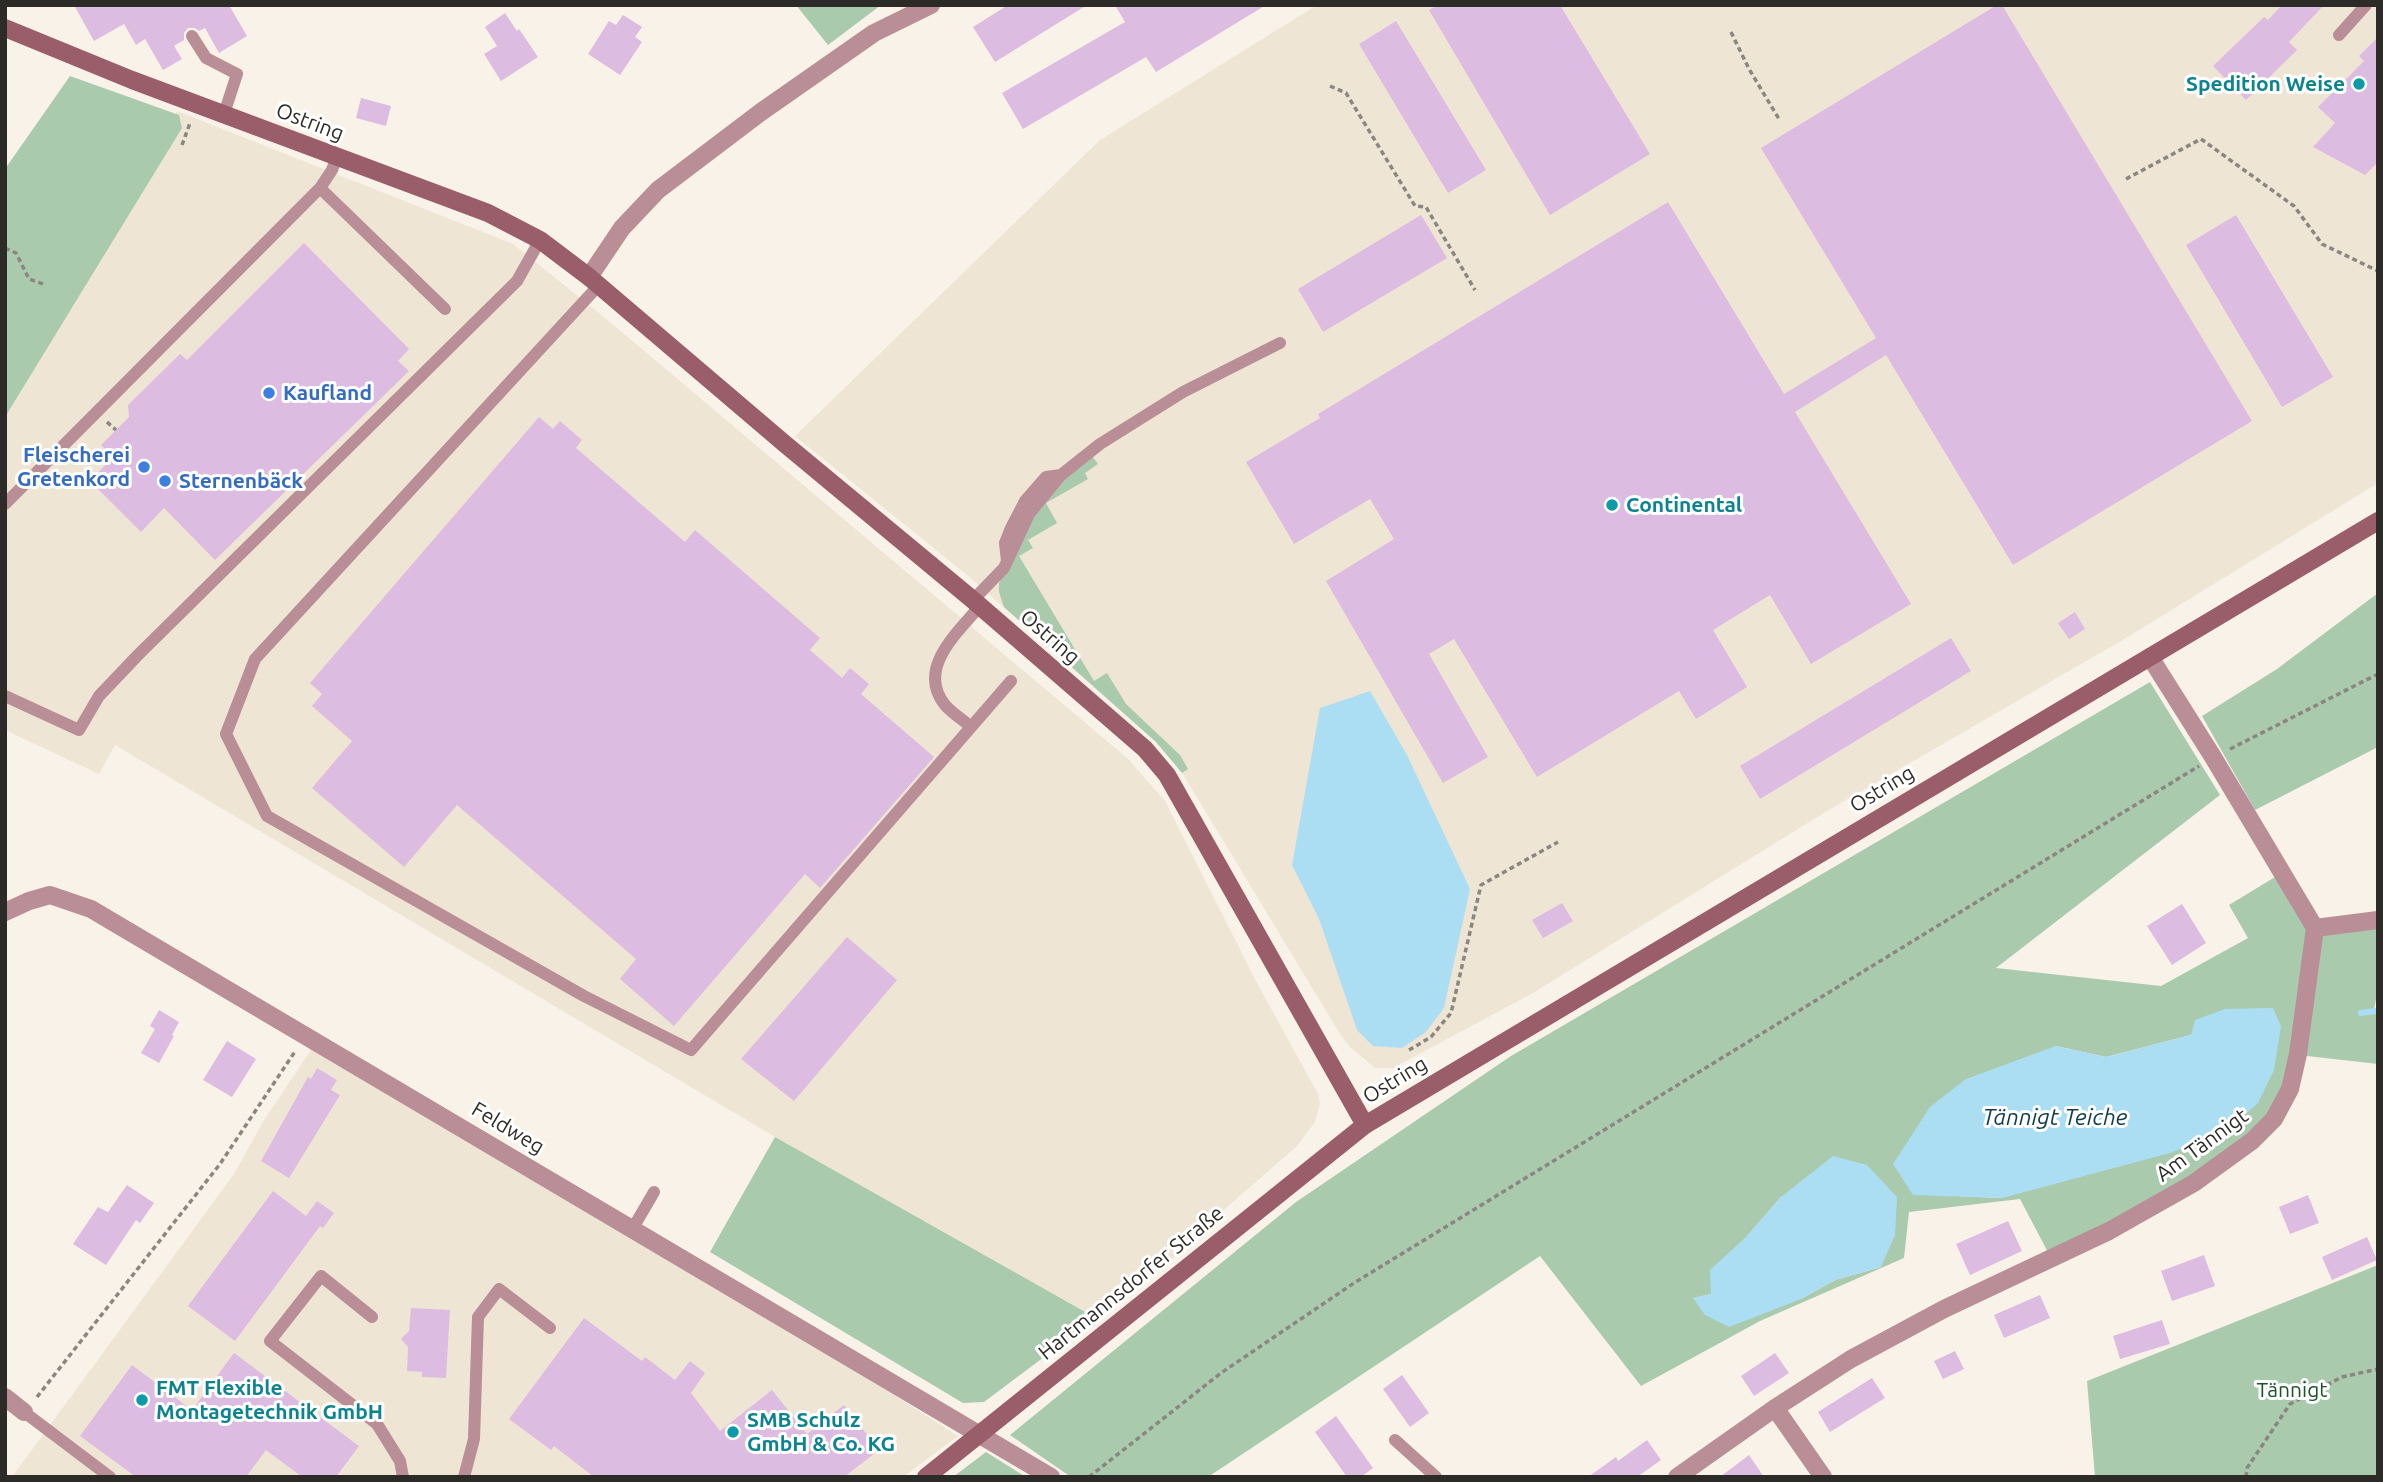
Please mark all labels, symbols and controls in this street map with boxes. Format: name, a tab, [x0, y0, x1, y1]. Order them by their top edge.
place label: Spedition Weise	[2186, 71, 2345, 97]
marker: Spedition Weise	[2351, 76, 2367, 92]
street label: Ostring	[272, 98, 348, 146]
place label: Kaufland	[283, 380, 372, 406]
marker: Kaufland	[261, 385, 277, 401]
place label: Fleischerei Gretenkord	[17, 442, 130, 492]
marker: Fleischerei Gretenkord	[136, 459, 152, 475]
place label: Sternenbäck	[179, 468, 303, 494]
marker: Sternenbäck	[157, 473, 173, 489]
place label: Continental	[1626, 492, 1742, 518]
marker: Continental	[1604, 497, 1620, 513]
street label: Ostring	[1015, 604, 1085, 670]
street label: Ostring	[1845, 760, 1919, 818]
street label: Ostring	[1358, 1051, 1432, 1109]
street label: Feldweg	[467, 1097, 549, 1159]
water label: Tännigt Teiche	[1983, 1103, 2127, 1131]
street label: Am Tännigt	[2151, 1103, 2253, 1187]
street label: Hartmannsdorfer Straße	[1033, 1201, 1229, 1365]
place label: FMT Flexible Montagetechnik GmbH	[156, 1375, 383, 1425]
park label: Tännigt	[2256, 1377, 2328, 1403]
marker: FMT Flexible Montagetechnik GmbH	[134, 1392, 150, 1408]
place label: SMB Schulz GmbH & Co. KG	[747, 1407, 895, 1457]
marker: SMB Schulz GmbH & Co. KG	[725, 1424, 741, 1440]

